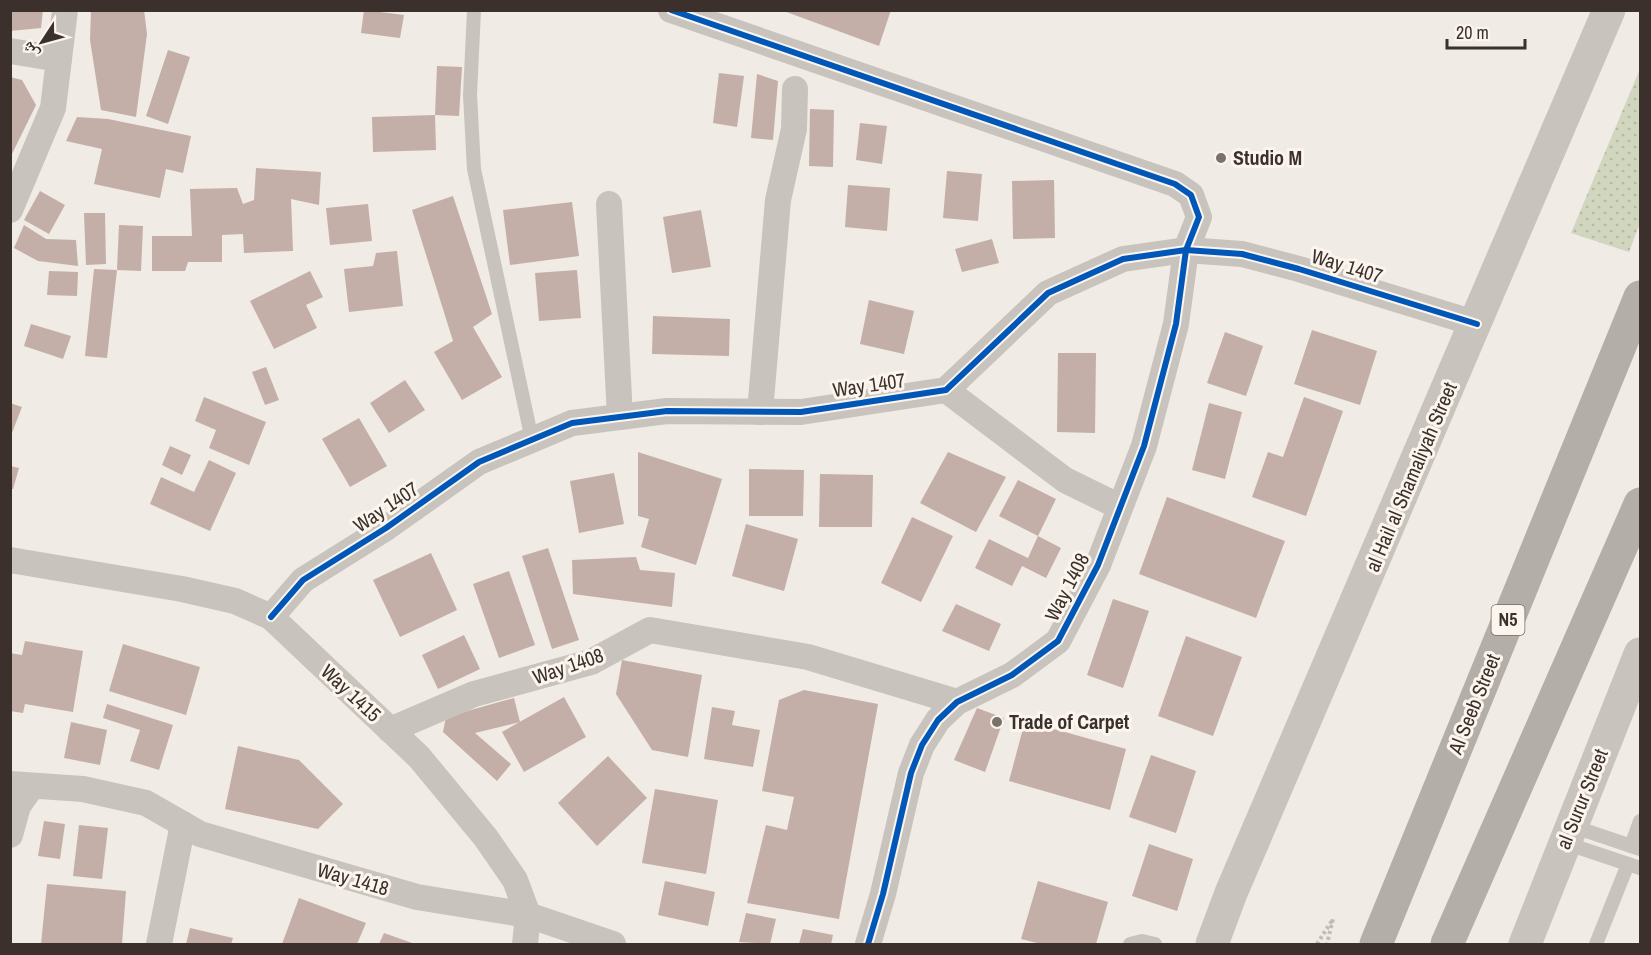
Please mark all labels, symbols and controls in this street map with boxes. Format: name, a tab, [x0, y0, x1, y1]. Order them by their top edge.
north arrow	[12, 12, 72, 72]
scale bar	[1447, 12, 1525, 50]
text: 20 m	[1456, 20, 1489, 45]
text: ش	[16, 37, 44, 64]
place label: Studio M	[1233, 144, 1302, 171]
marker: Studio M	[1214, 151, 1228, 165]
street label: Way 1407	[1308, 242, 1386, 289]
street label: Way 1407	[831, 366, 907, 403]
street label: al Hail al Shamaliyah Street	[1358, 378, 1463, 576]
street label: Way 1407	[348, 475, 424, 538]
street label: Way 1408	[1038, 548, 1095, 626]
road number: N5	[1492, 605, 1524, 635]
street label: Way 1408	[529, 641, 607, 690]
street label: Al Seeb Street	[1441, 649, 1506, 759]
street label: Way 1415	[315, 658, 387, 727]
place label: Trade of Carpet	[1009, 708, 1130, 735]
marker: Trade of Carpet	[990, 715, 1004, 729]
street label: al Surur Street	[1549, 744, 1614, 853]
street label: Way 1418	[314, 855, 392, 902]

